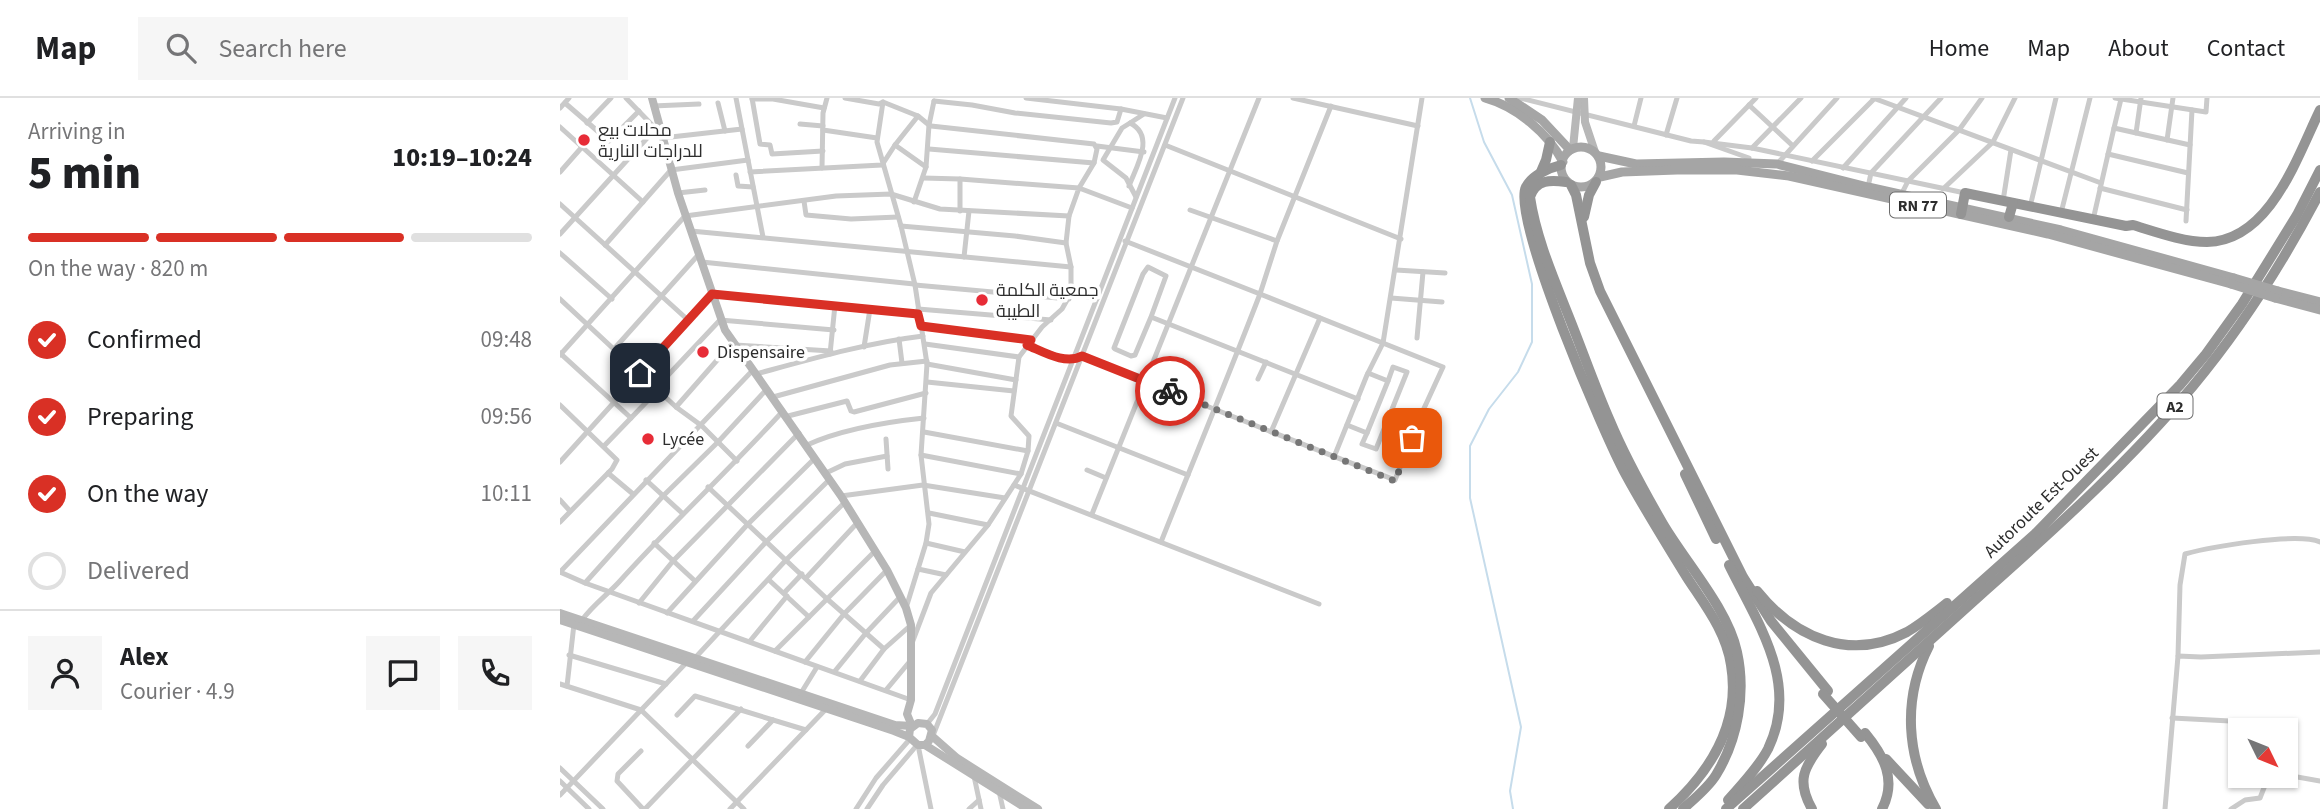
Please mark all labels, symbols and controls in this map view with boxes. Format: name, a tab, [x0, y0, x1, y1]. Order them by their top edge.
search box	[138, 17, 628, 80]
text: Map	[35, 25, 96, 72]
icon: search	[162, 29, 200, 67]
text: Search here	[218, 30, 347, 67]
text: Home	[1929, 31, 1989, 66]
text: Map	[2027, 31, 2070, 66]
text: About	[2108, 31, 2169, 66]
text: Contact	[2207, 31, 2285, 66]
text: Arriving in	[28, 115, 126, 148]
place label: محلات بيع للدراجات النارية	[598, 118, 703, 164]
marker: محلات بيع للدراجات النارية	[576, 132, 592, 148]
text: 10:19–10:24	[392, 139, 532, 176]
text: 5 min	[28, 141, 141, 206]
road number: RN 77	[1890, 192, 1946, 218]
text: On the way · 820 m	[28, 252, 208, 285]
place label: جمعية الكلمة الطيبة	[996, 278, 1099, 324]
marker: جمعية الكلمة الطيبة	[974, 292, 990, 308]
icon: check	[28, 321, 66, 359]
text: Confirmed	[87, 321, 202, 358]
text: 09:48	[481, 323, 532, 356]
place label: Dispensaire	[717, 340, 805, 365]
pin	[610, 343, 670, 403]
marker: Dispensaire	[695, 344, 711, 360]
icon: home	[621, 354, 659, 392]
courier	[1135, 356, 1205, 426]
icon: bike	[1151, 372, 1189, 410]
road number: A2	[2158, 394, 2192, 418]
icon: check	[28, 398, 66, 436]
text: Preparing	[87, 398, 193, 435]
text: 09:56	[481, 400, 532, 433]
pin	[1382, 408, 1442, 468]
icon: bag	[1393, 419, 1431, 457]
place label: Lycée	[662, 427, 704, 452]
marker: Lycée	[640, 431, 656, 447]
street label: Autoroute Est-Ouest	[1978, 441, 2104, 564]
icon: check	[28, 475, 66, 513]
text: On the way	[87, 475, 208, 512]
text: 10:11	[481, 477, 532, 510]
text: Delivered	[87, 552, 190, 589]
button: person	[28, 636, 102, 710]
button: chat	[366, 636, 440, 710]
button: phone	[458, 636, 532, 710]
text: Alex	[120, 638, 169, 675]
text: Courier · 4.9	[120, 675, 235, 708]
north arrow	[2228, 718, 2298, 788]
map controls	[2228, 718, 2298, 788]

